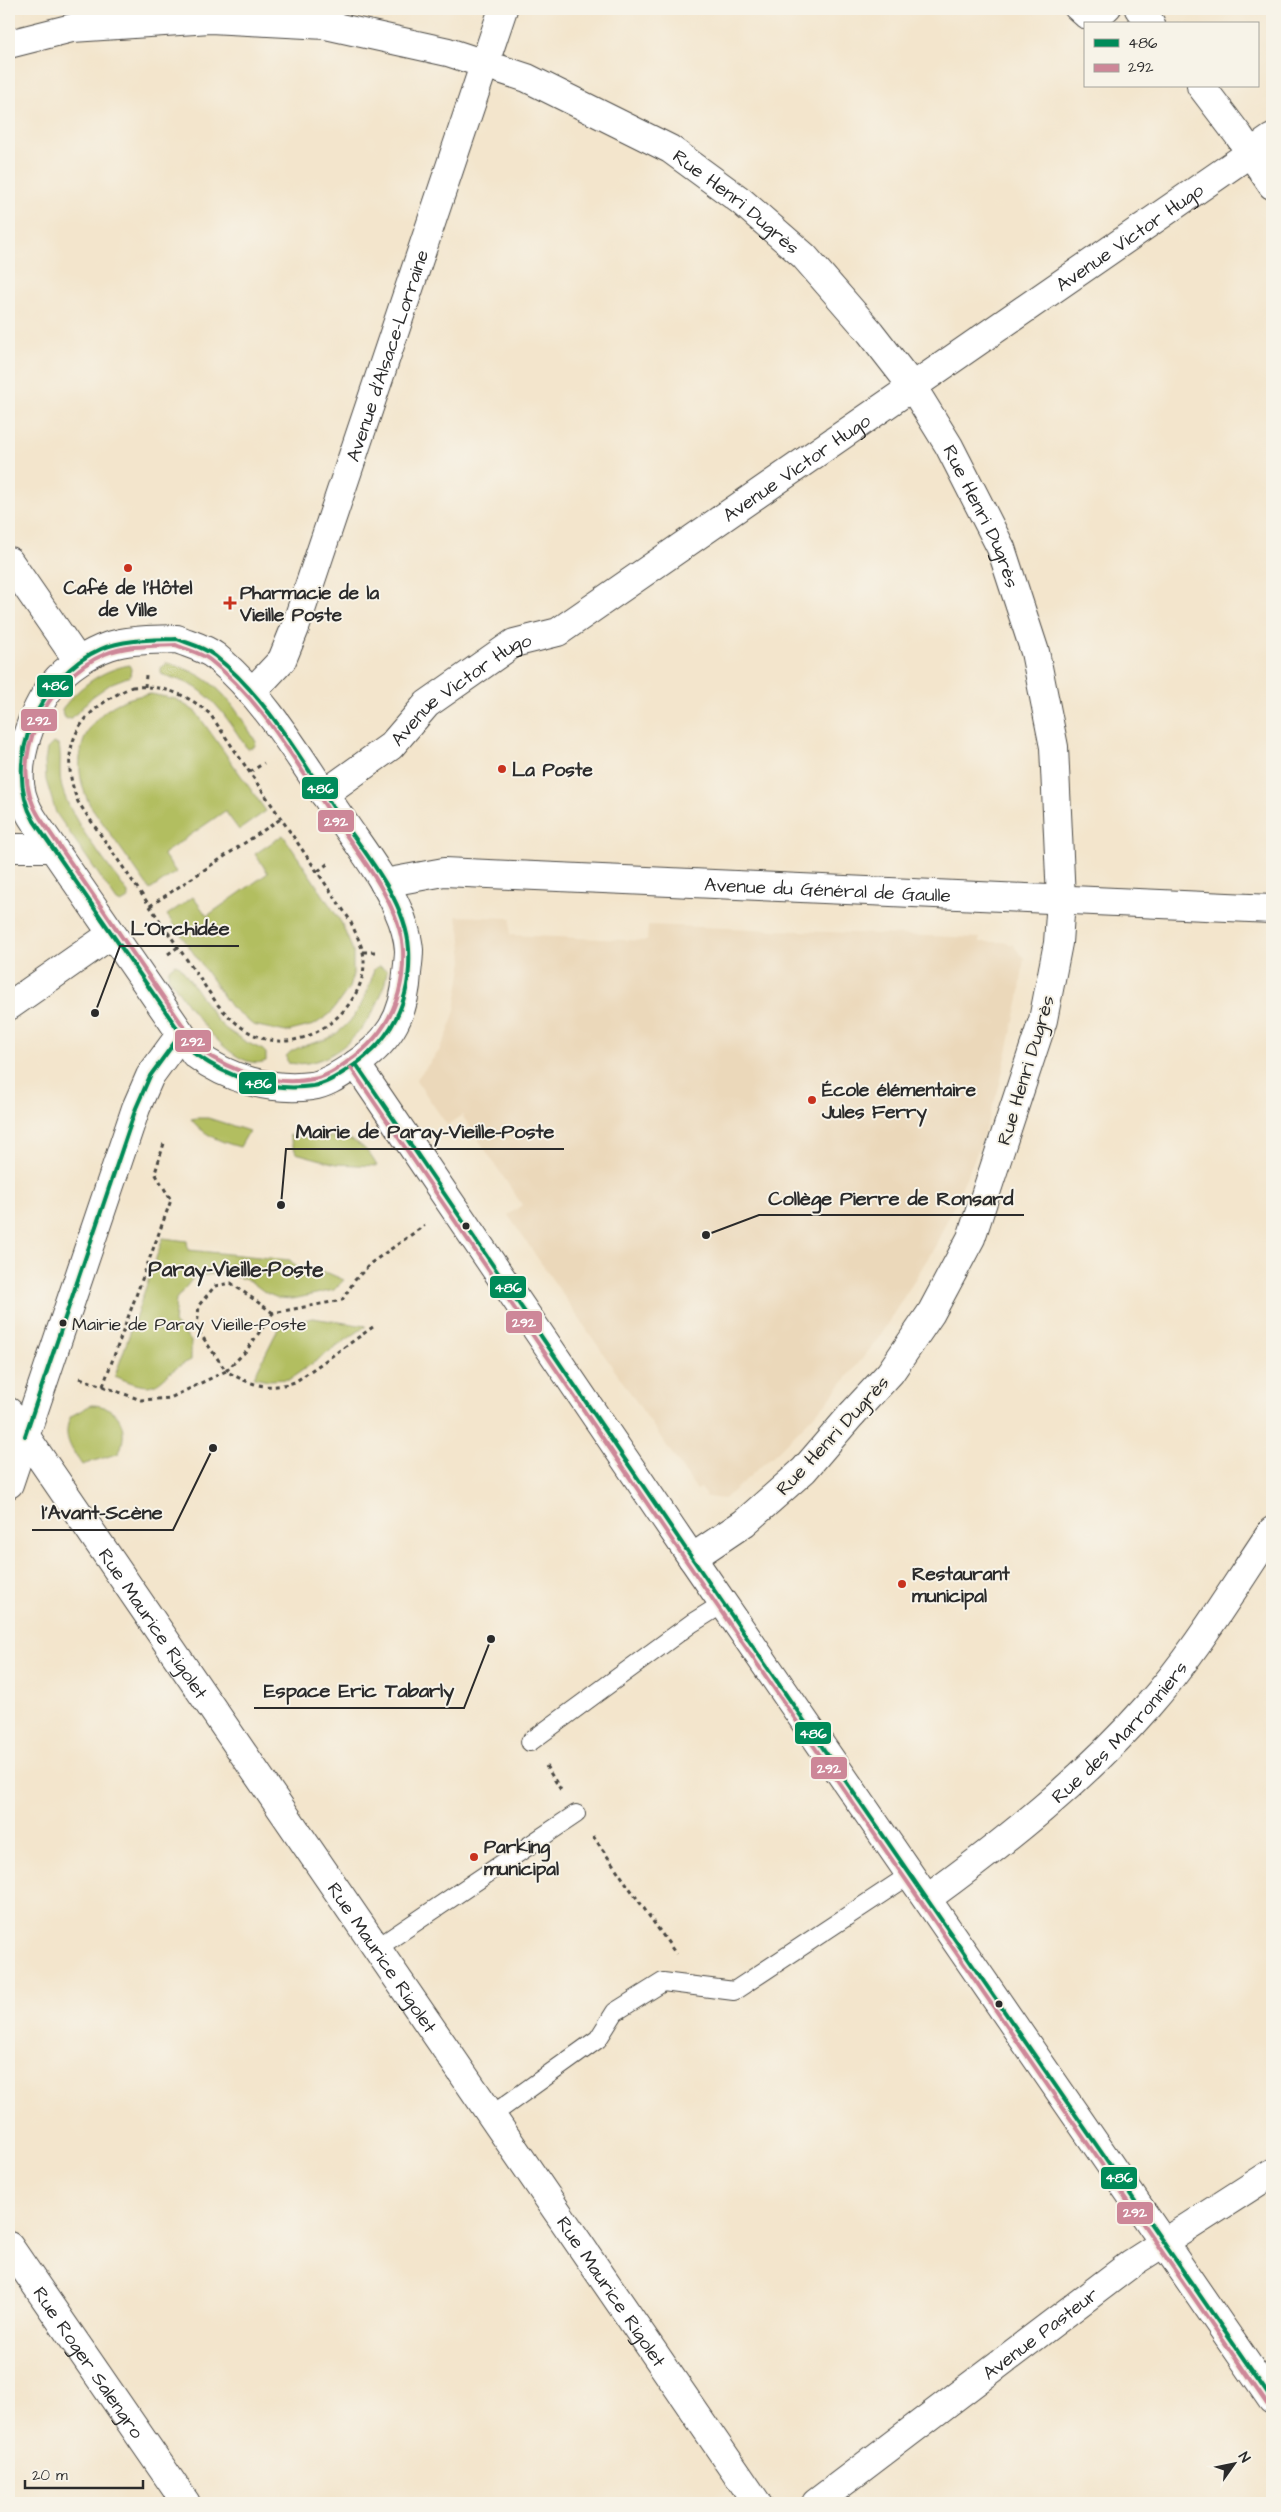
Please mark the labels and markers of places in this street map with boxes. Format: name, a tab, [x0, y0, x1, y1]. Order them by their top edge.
marker: Café de l'Hôtel de Ville	[122, 562, 134, 574]
place label: Café de l'Hôtel de Ville	[63, 575, 193, 624]
place label: Pharmacie de la Vieille Poste	[239, 580, 380, 629]
marker: Pharmacie de la Vieille Poste	[224, 597, 236, 609]
place label: La Poste	[512, 757, 593, 784]
marker: La Poste	[496, 763, 508, 775]
callout: L'Orchidée	[120, 911, 239, 946]
place label: École élémentaire Jules Ferry	[821, 1077, 977, 1127]
marker: École élémentaire Jules Ferry	[806, 1094, 818, 1106]
callout: Mairie de Paray-Vieille-Poste	[286, 1114, 564, 1149]
callout: Collège Pierre de Ronsard	[759, 1180, 1024, 1215]
unlabelled marker	[461, 1221, 471, 1231]
place label: Mairie de Paray Vieille-Poste	[72, 1312, 307, 1338]
marker: Mairie de Paray Vieille-Poste	[58, 1318, 68, 1328]
callout: l'Avant-Scène	[32, 1495, 173, 1530]
place label: Restaurant municipal	[912, 1561, 1010, 1610]
marker: Restaurant municipal	[896, 1578, 908, 1590]
callout: Espace Eric Tabarly	[254, 1673, 464, 1708]
place label: Parking municipal	[484, 1834, 559, 1883]
marker: Parking municipal	[468, 1851, 480, 1863]
unlabelled marker	[994, 1999, 1004, 2009]

